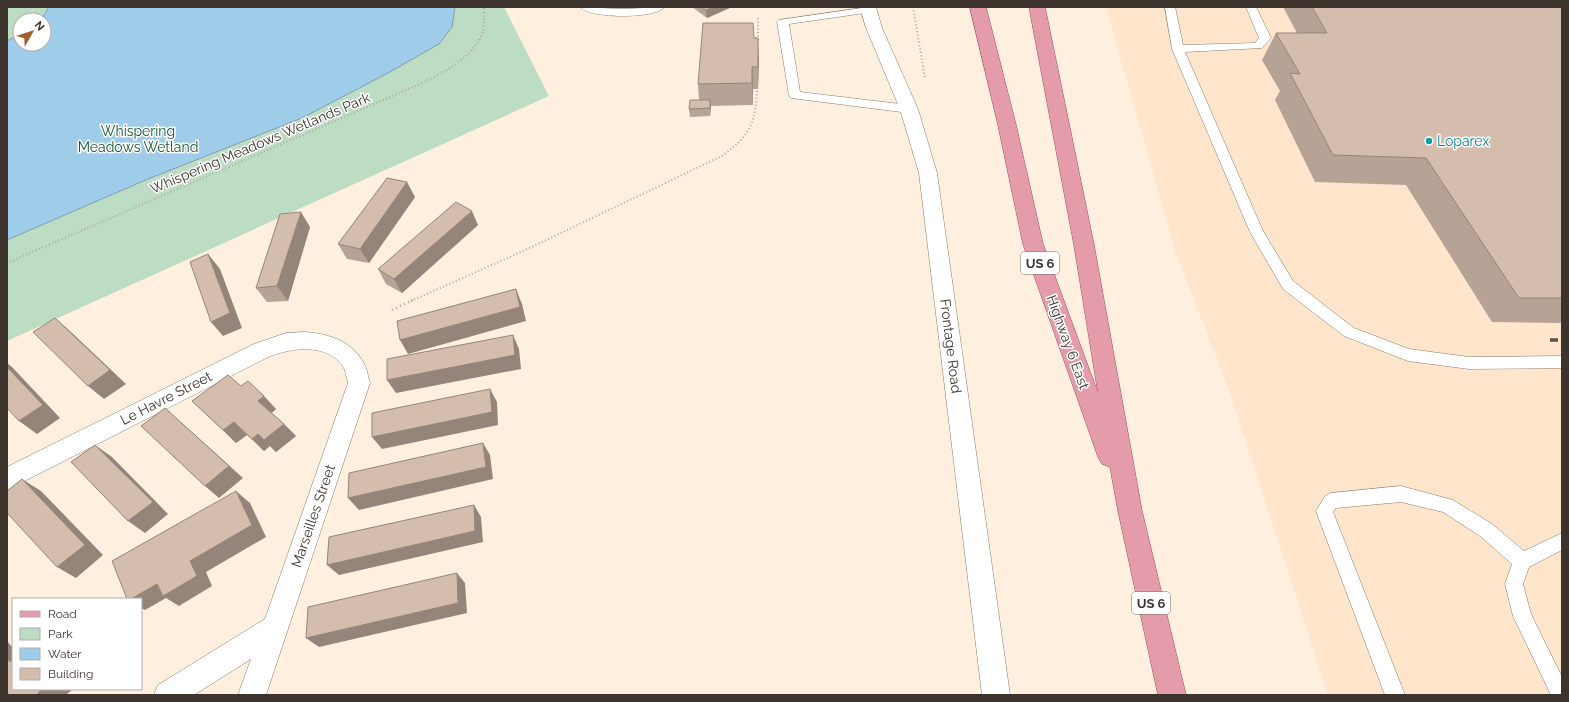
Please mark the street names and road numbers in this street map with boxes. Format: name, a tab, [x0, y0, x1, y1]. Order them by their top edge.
street label: Whispering Meadows Wetlands Park	[148, 89, 373, 197]
road number: US 6	[1021, 252, 1059, 274]
street label: Highway 6 East	[1044, 293, 1093, 392]
street label: Frontage Road	[937, 298, 965, 394]
street label: Le Havre Street	[118, 368, 215, 428]
street label: Marseilles Street	[288, 462, 338, 570]
road number: US 6	[1132, 592, 1170, 614]

